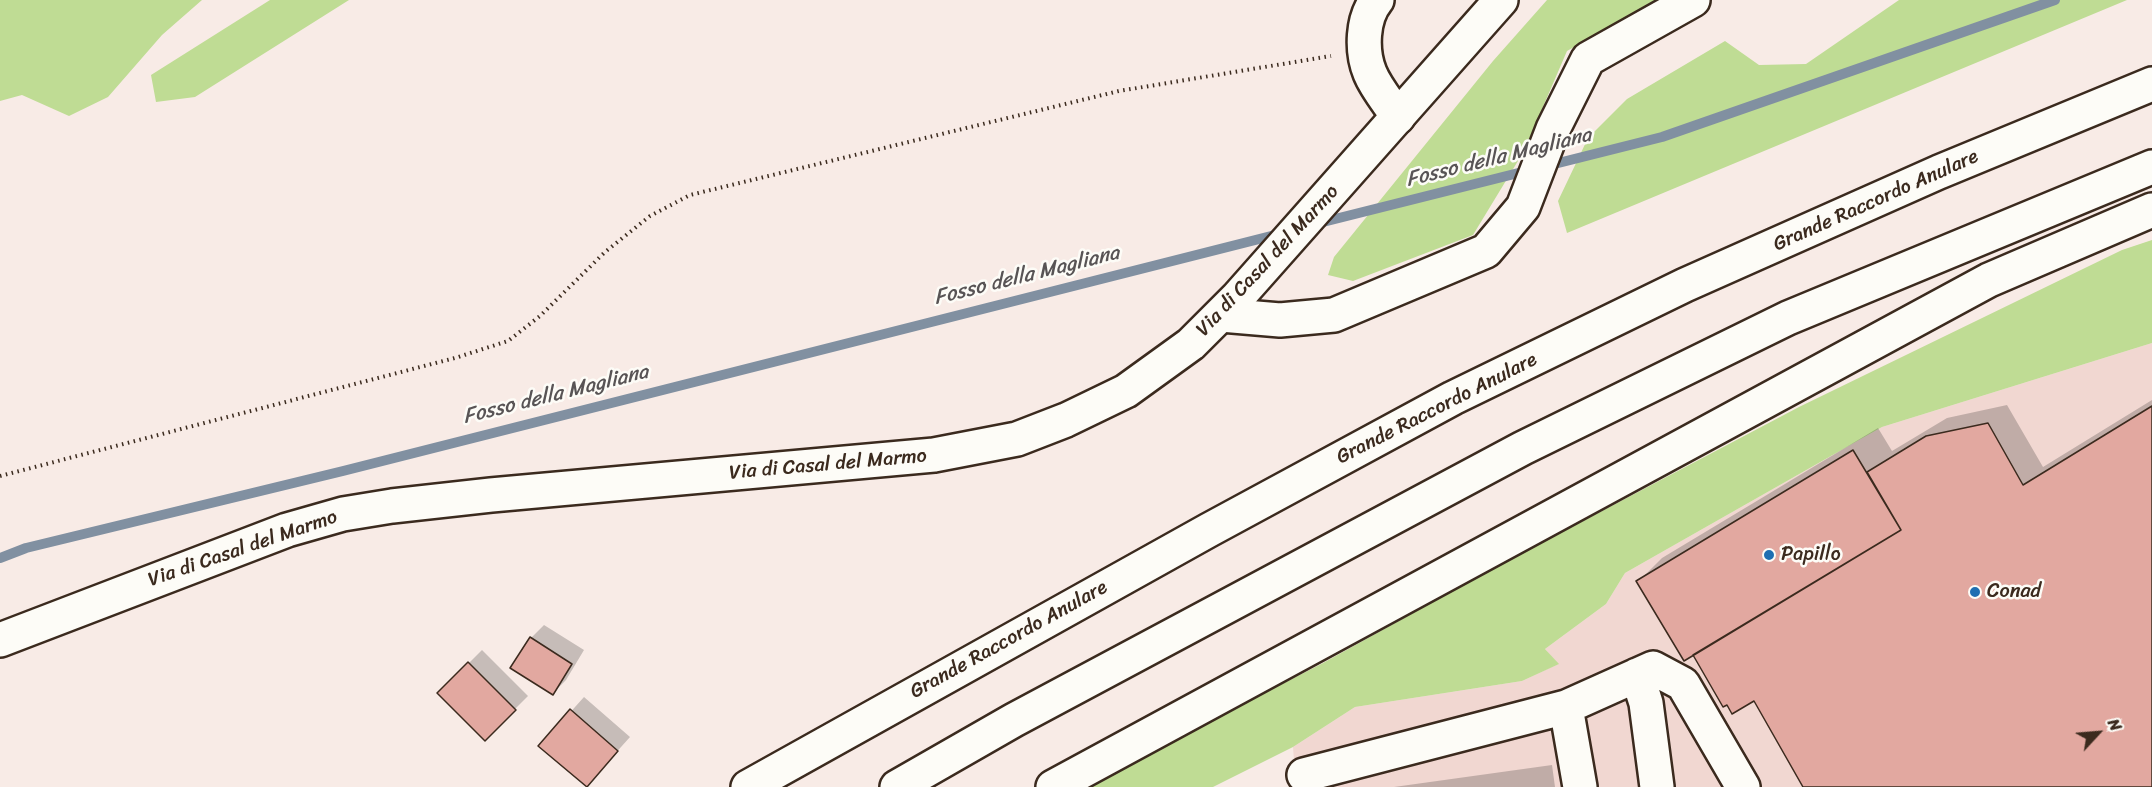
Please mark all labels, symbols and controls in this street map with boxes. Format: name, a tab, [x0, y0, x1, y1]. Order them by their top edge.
water label: Fosso della Magliana	[1404, 123, 1594, 193]
street label: Grande Raccordo Anulare	[1770, 145, 1982, 257]
street label: Via di Casal del Marmo	[1192, 180, 1344, 342]
water label: Fosso della Magliana	[932, 241, 1122, 311]
street label: Grande Raccordo Anulare	[1333, 348, 1541, 470]
water label: Fosso della Magliana	[461, 360, 651, 430]
street label: Via di Casal del Marmo	[728, 444, 928, 486]
street label: Via di Casal del Marmo	[145, 505, 341, 593]
place label: Papillo	[1781, 543, 1841, 567]
marker: Papillo	[1762, 548, 1776, 562]
street label: Grande Raccordo Anulare	[906, 576, 1112, 704]
place label: Conad	[1987, 580, 2041, 604]
marker: Conad	[1968, 585, 1982, 599]
north arrow	[2068, 703, 2128, 763]
text: N	[2099, 714, 2130, 736]

